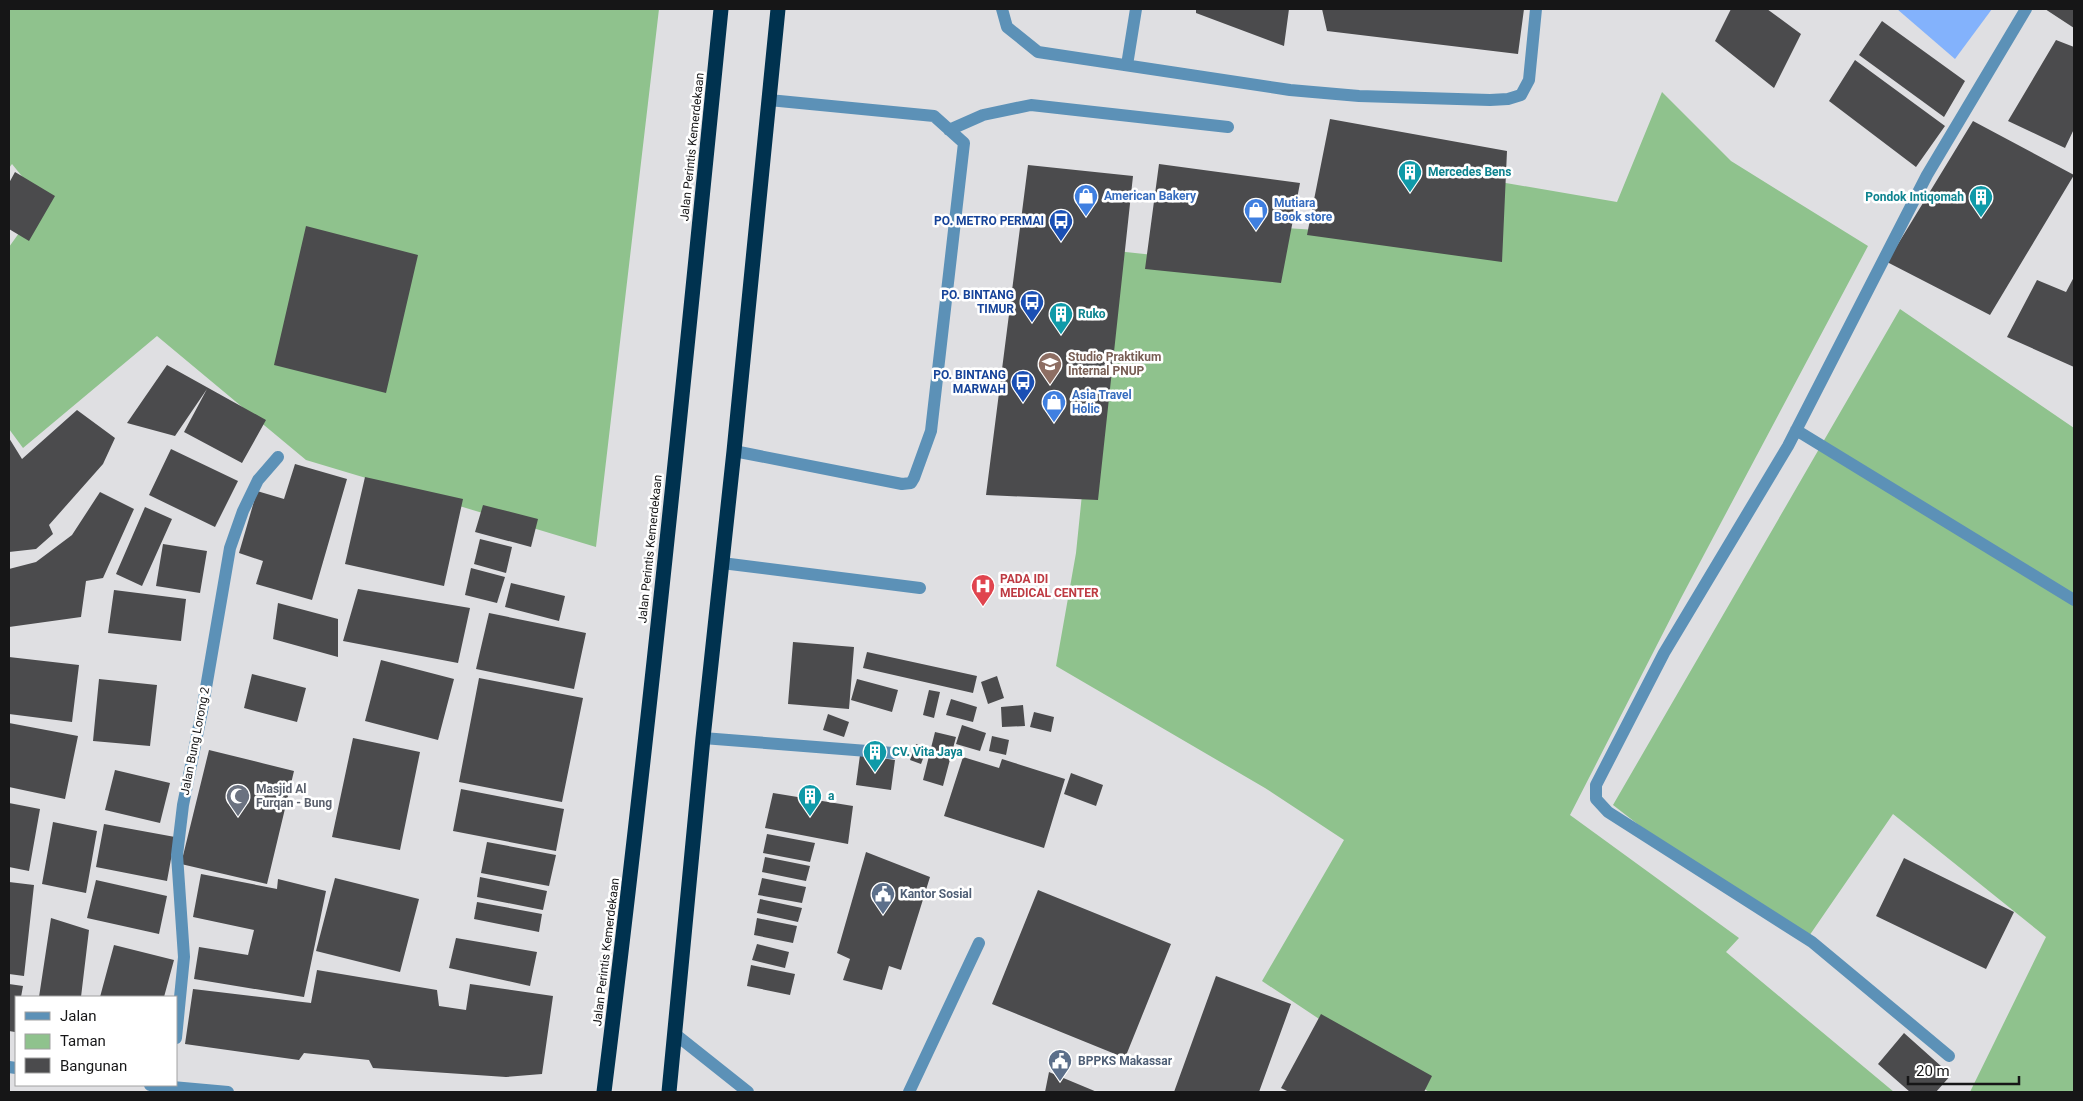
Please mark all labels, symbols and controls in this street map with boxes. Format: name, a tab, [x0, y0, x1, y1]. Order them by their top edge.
street label: Jalan Perintis Kemerdekaan	[677, 72, 707, 222]
building icon: Mercedes Bens	[1397, 159, 1423, 193]
place label: Mercedes Bens	[1428, 165, 1511, 179]
shop icon: American Bakery	[1073, 183, 1099, 217]
building icon: Pondok Intiqomah	[1968, 184, 1994, 218]
place label: American Bakery	[1104, 189, 1197, 203]
place label: Pondok Intiqomah	[1865, 190, 1964, 204]
place label: Mutiara Book store	[1274, 196, 1333, 224]
shop icon: Mutiara Book store	[1243, 197, 1269, 231]
bus stop icon: PO. METRO PERMAI	[1048, 208, 1074, 242]
place label: PO. METRO PERMAI	[934, 214, 1044, 228]
place label: PO. BINTANG TIMUR	[941, 288, 1014, 316]
bus stop icon: PO. BINTANG TIMUR	[1019, 289, 1045, 323]
building icon: Ruko	[1048, 301, 1074, 335]
place label: Ruko	[1078, 307, 1106, 321]
place label: Studio Praktikum Internal PNUP	[1068, 350, 1161, 378]
school or university icon: Studio Praktikum Internal PNUP	[1037, 351, 1063, 385]
place label: PO. BINTANG MARWAH	[933, 368, 1006, 396]
bus stop icon: PO. BINTANG MARWAH	[1010, 369, 1036, 403]
place label: Asia Travel Holic	[1072, 388, 1132, 416]
shop icon: Asia Travel Holic	[1041, 389, 1067, 423]
street label: Jalan Perintis Kemerdekaan	[635, 474, 665, 624]
place label: PADA IDI MEDICAL CENTER	[1000, 572, 1099, 600]
hospital icon: PADA IDI MEDICAL CENTER	[970, 573, 996, 607]
street label: Jalan Bung Lorong 2	[178, 686, 212, 796]
building icon: CV. Vita Jaya	[862, 739, 888, 773]
place label: CV. Vita Jaya	[892, 745, 963, 759]
place label: Masjid Al Furqan - Bung	[256, 782, 332, 810]
mosque icon: Masjid Al Furqan - Bung	[225, 783, 251, 817]
building icon: a	[797, 783, 823, 817]
place label: a	[828, 789, 835, 803]
street label: Jalan Perintis Kemerdekaan	[590, 877, 622, 1027]
public building icon: Kantor Sosial	[870, 881, 896, 915]
place label: Kantor Sosial	[900, 887, 972, 901]
legend	[15, 996, 178, 1086]
text: Jalan	[60, 1007, 97, 1025]
text: Taman	[60, 1032, 106, 1050]
public building icon: BPPKS Makassar	[1047, 1048, 1073, 1082]
place label: BPPKS Makassar	[1078, 1054, 1173, 1068]
scale bar	[1908, 1054, 2019, 1086]
text: Bangunan	[60, 1057, 127, 1075]
text: 20 m	[1916, 1062, 1950, 1080]

